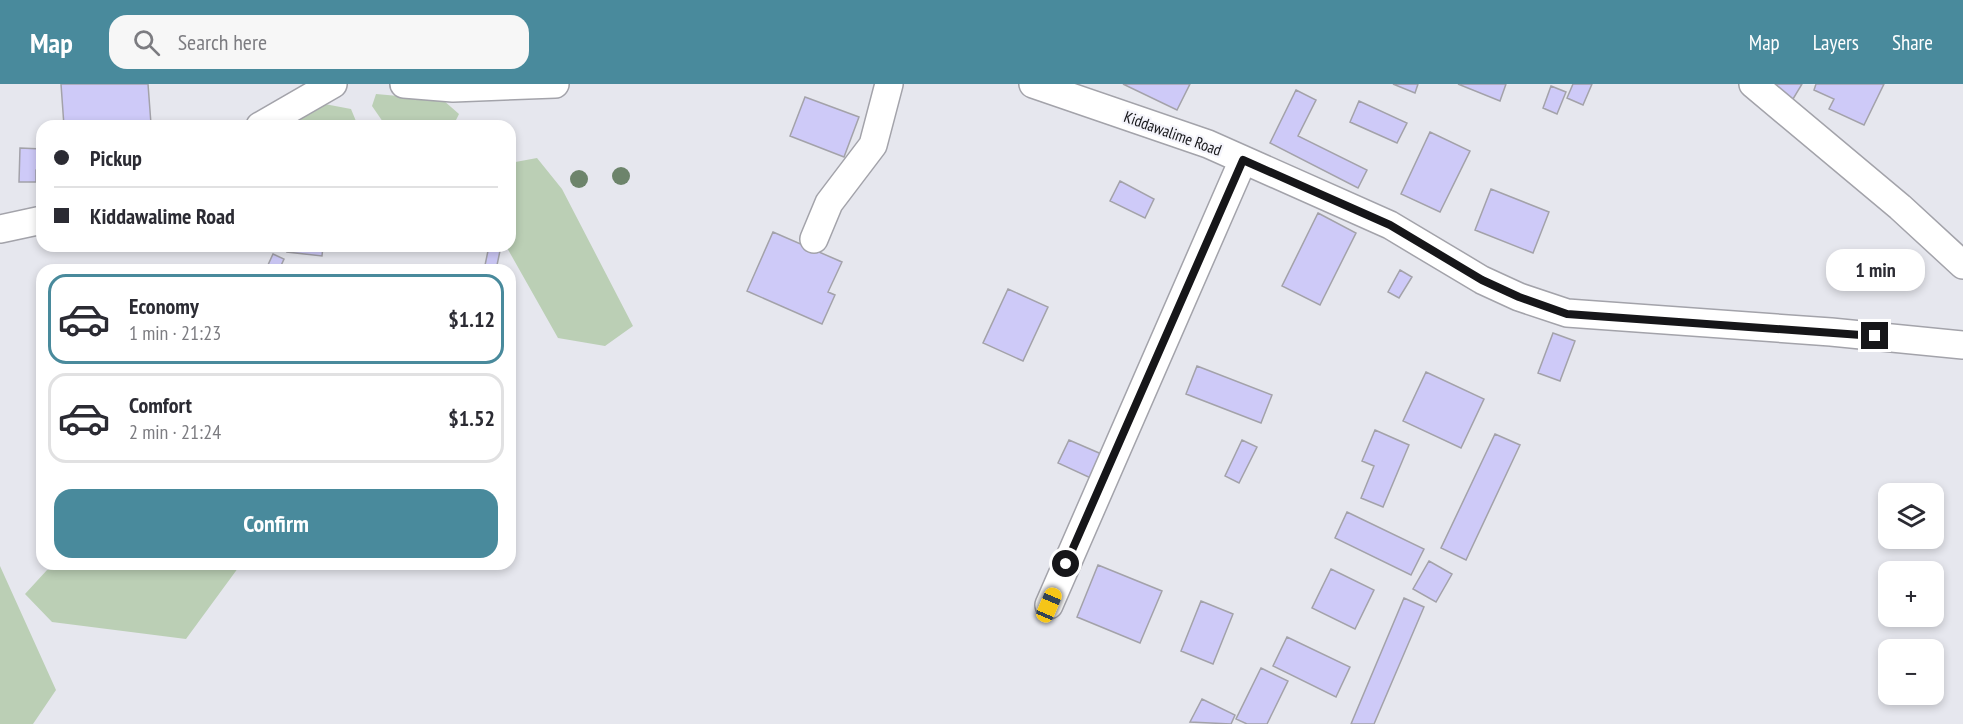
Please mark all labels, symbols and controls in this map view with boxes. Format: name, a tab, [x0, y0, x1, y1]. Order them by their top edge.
search box	[109, 15, 529, 69]
text: Map	[30, 24, 73, 61]
icon: search	[130, 26, 163, 59]
text: Search here	[178, 28, 267, 56]
text: Map	[1749, 29, 1780, 56]
text: Layers	[1813, 29, 1859, 56]
text: Share	[1892, 29, 1933, 56]
street label: Kiddawalime Road	[1121, 106, 1225, 160]
text: Pickup	[90, 144, 142, 172]
text: Kiddawalime Road	[90, 202, 235, 230]
callout: 1 min	[1826, 249, 1924, 291]
text: 1 min	[1855, 257, 1896, 283]
icon: car	[57, 292, 111, 346]
text: Economy	[129, 292, 199, 320]
text: $1.12	[448, 305, 495, 333]
text: 1 min · 21:23	[129, 320, 221, 346]
route end	[1861, 322, 1888, 349]
icon: car	[57, 391, 111, 445]
text: Comfort	[129, 391, 192, 419]
text: $1.52	[448, 404, 495, 432]
text: 2 min · 21:24	[129, 419, 221, 445]
map controls	[1878, 483, 1944, 705]
button: layers	[1878, 483, 1944, 549]
button: Confirm	[54, 489, 498, 558]
route start	[1052, 550, 1079, 577]
button: +	[1878, 561, 1944, 627]
car	[1034, 585, 1064, 625]
button: −	[1878, 639, 1944, 705]

